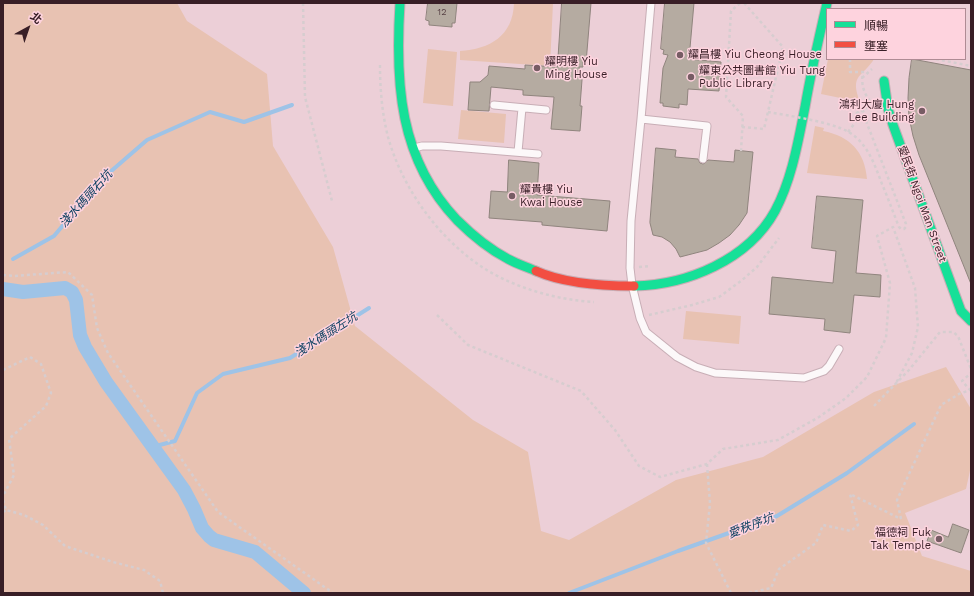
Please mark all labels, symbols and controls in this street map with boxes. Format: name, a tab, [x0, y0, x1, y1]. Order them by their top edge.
house number: 12	[438, 7, 446, 17]
north arrow	[8, 8, 48, 48]
legend	[826, 8, 966, 60]
text: 北	[28, 10, 44, 27]
text: 順暢	[864, 19, 888, 33]
text: 壅塞	[864, 39, 888, 53]
place label: 耀昌樓 Yiu Cheong House	[688, 48, 822, 62]
marker: 耀昌樓 Yiu Cheong House	[675, 50, 685, 60]
place label: 耀明樓 Yiu Ming House	[545, 55, 607, 81]
marker: 耀明樓 Yiu Ming House	[532, 63, 542, 73]
place label: 耀東公共圖書館 Yiu Tung Public Library	[699, 64, 825, 90]
marker: 耀東公共圖書館 Yiu Tung Public Library	[686, 72, 696, 82]
place label: 鴻利大廈 Hung Lee Building	[839, 98, 914, 124]
marker: 鴻利大廈 Hung Lee Building	[917, 106, 927, 116]
street label: 愛民街 Ngoi Man Street	[895, 144, 949, 264]
water label: 淺水碼頭右坑	[57, 167, 115, 231]
place label: 耀貴樓 Yiu Kwai House	[520, 183, 582, 209]
marker: 耀貴樓 Yiu Kwai House	[507, 191, 517, 201]
water label: 淺水碼頭左坑	[292, 309, 360, 361]
water label: 愛秩序坑	[726, 511, 776, 541]
place label: 福德祠 Fuk Tak Temple	[870, 526, 931, 552]
marker: 福德祠 Fuk Tak Temple	[934, 534, 944, 544]

